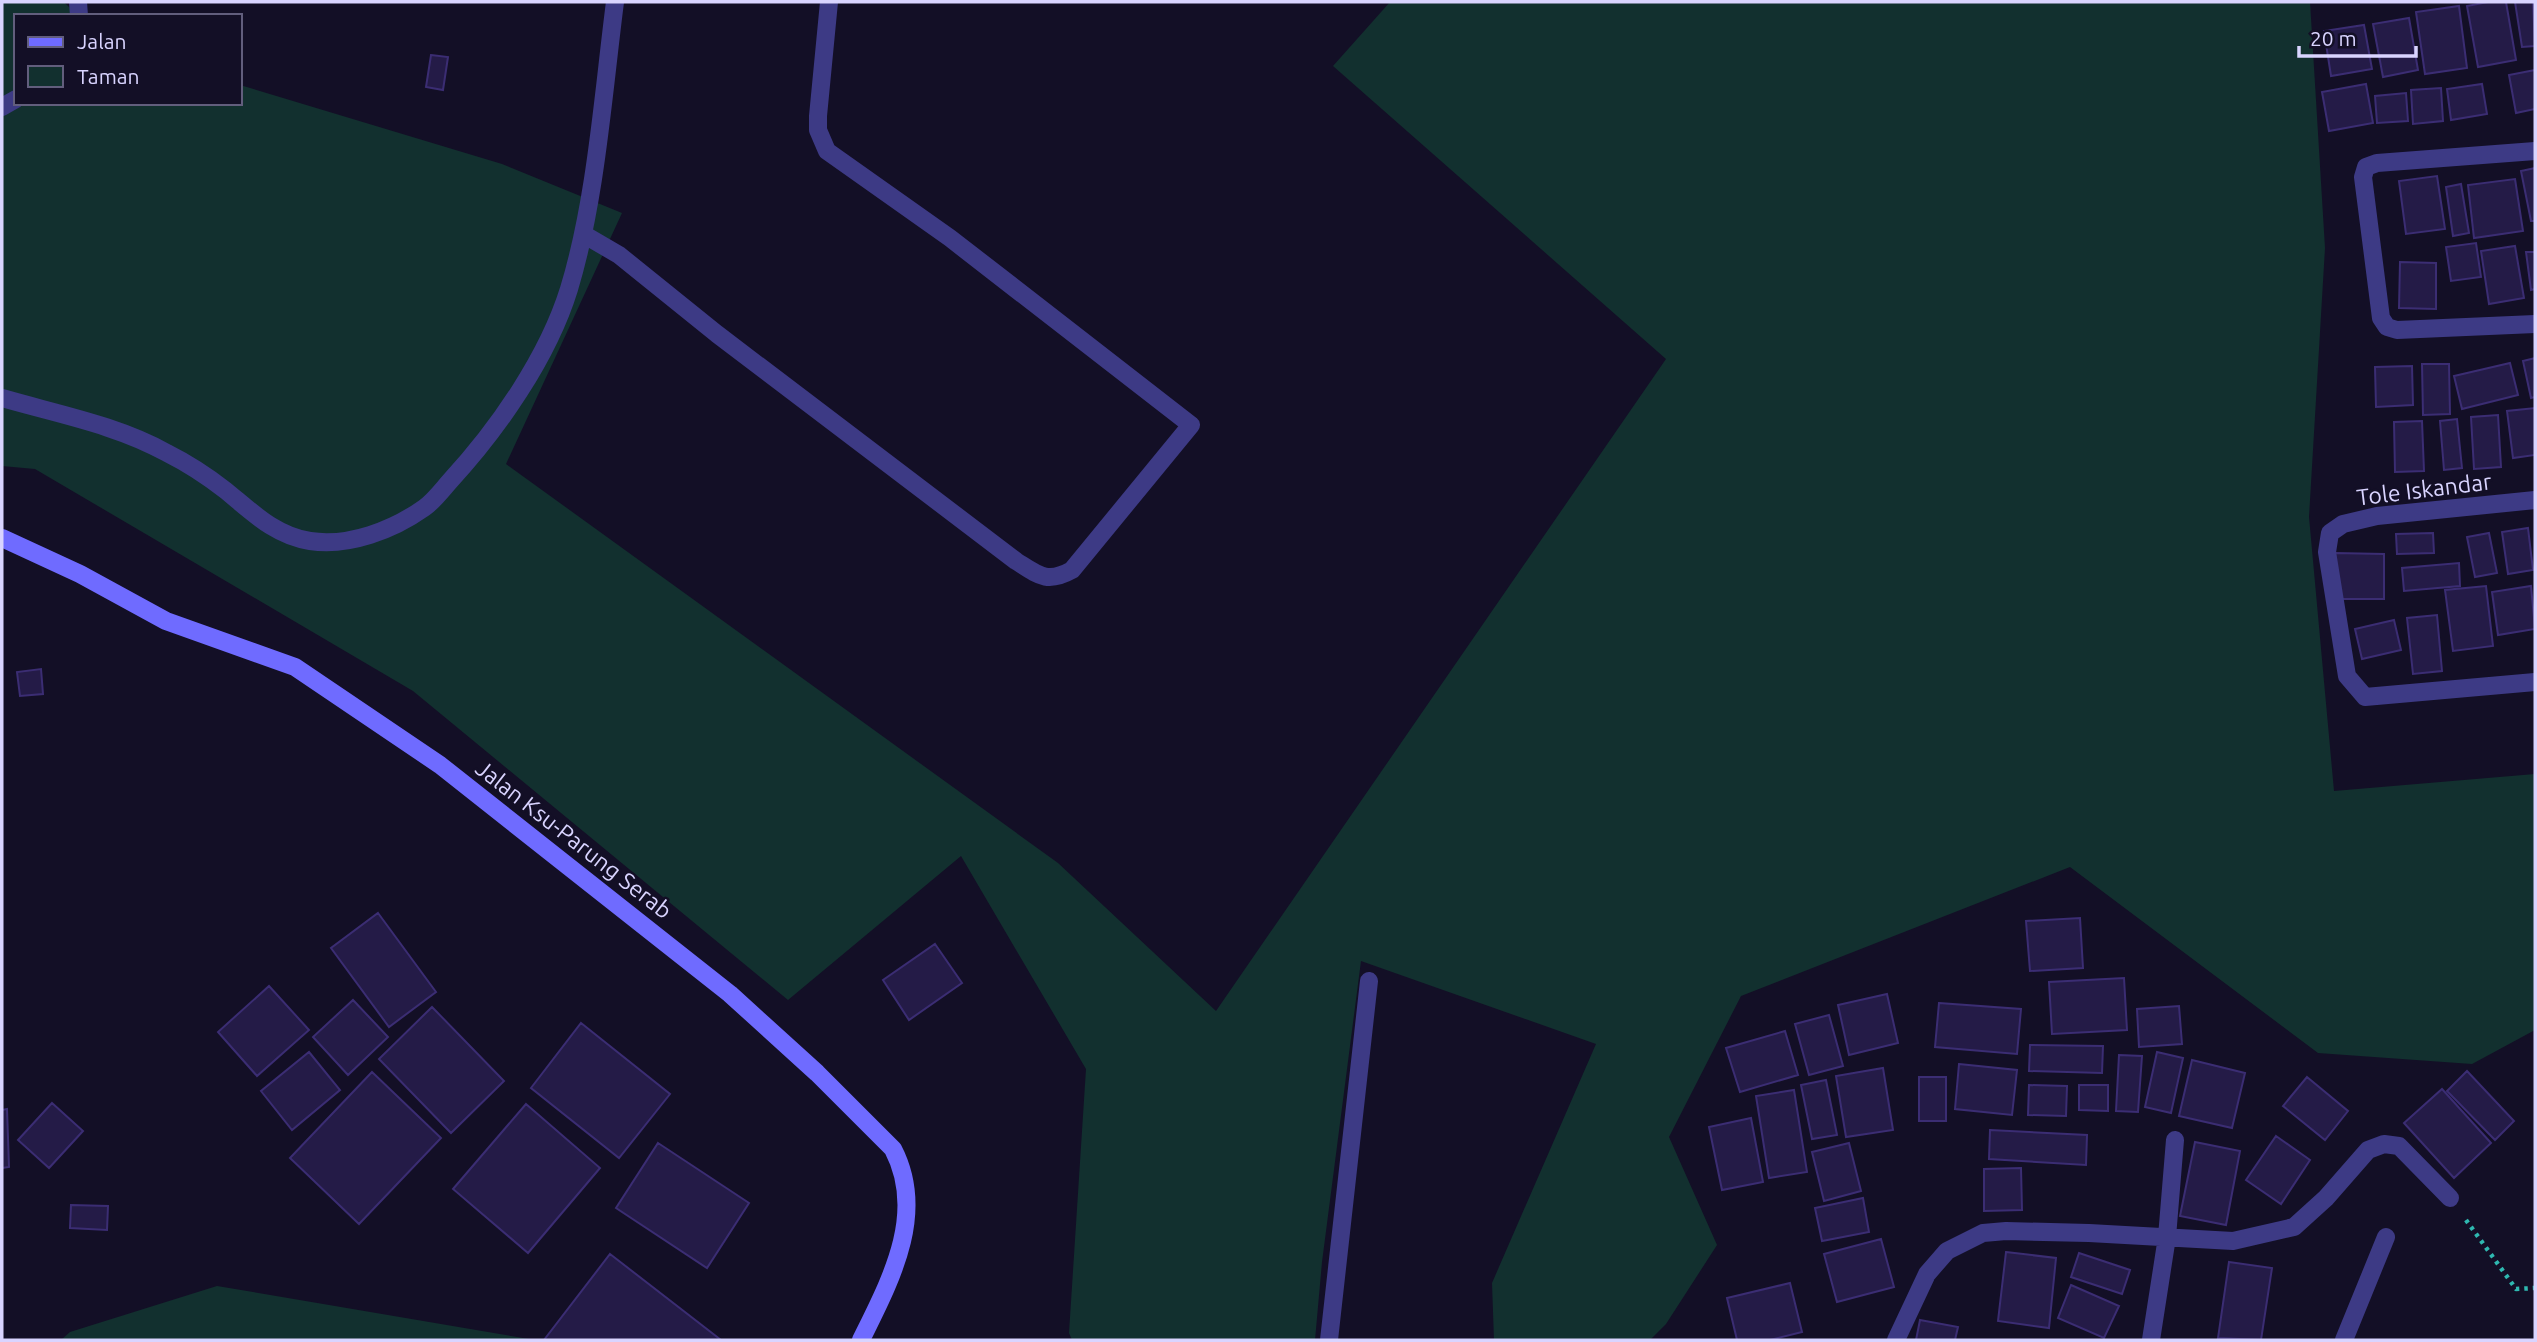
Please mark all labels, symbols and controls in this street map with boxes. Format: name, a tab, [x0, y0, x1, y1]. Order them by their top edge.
legend	[14, 14, 242, 105]
scale bar	[2299, 14, 2416, 58]
text: 20 m	[2310, 26, 2357, 50]
text: Jalan	[77, 29, 126, 53]
text: Taman	[77, 64, 140, 88]
street label: Tole Iskandar	[2355, 468, 2493, 510]
street label: Jalan Ksu-Parung Serab	[471, 755, 677, 923]

